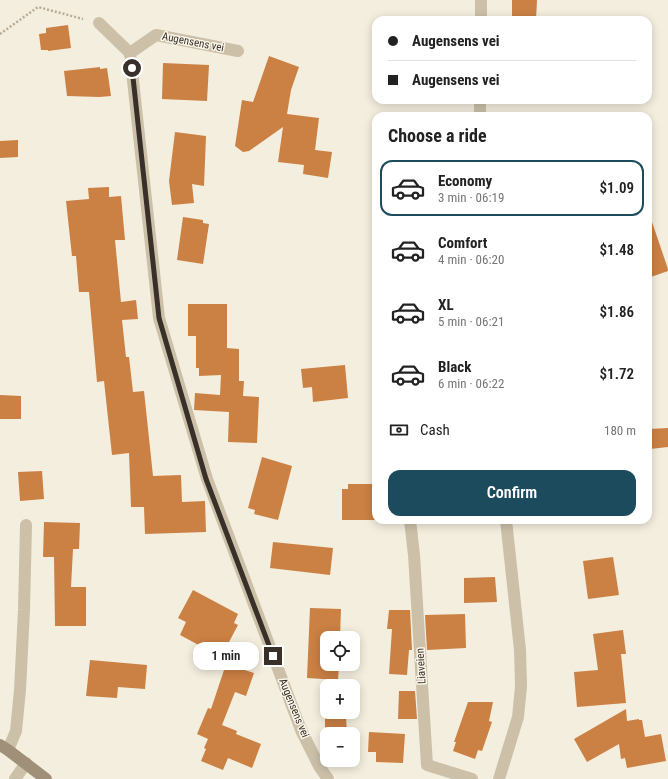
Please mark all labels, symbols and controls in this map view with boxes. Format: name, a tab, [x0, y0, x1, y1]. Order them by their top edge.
street label: Augensens vei	[161, 30, 225, 54]
text: Augensens vei	[412, 32, 500, 50]
route start	[123, 59, 141, 77]
text: Augensens vei	[412, 71, 500, 89]
text: Choose a ride	[388, 125, 487, 146]
icon: car	[390, 170, 426, 206]
text: Economy	[438, 172, 492, 190]
text: $1.09	[600, 179, 634, 197]
text: 3 min · 06:19	[438, 190, 504, 205]
icon: car	[390, 232, 426, 268]
text: Comfort	[438, 234, 487, 252]
text: $1.48	[600, 241, 634, 259]
text: 4 min · 06:20	[438, 252, 504, 267]
icon: car	[390, 294, 426, 330]
text: XL	[438, 296, 454, 314]
text: $1.86	[600, 303, 634, 321]
text: 5 min · 06:21	[438, 314, 504, 329]
icon: car	[390, 356, 426, 392]
text: Black	[438, 358, 471, 376]
text: $1.72	[600, 365, 634, 383]
text: 6 min · 06:22	[438, 376, 504, 391]
icon: cash	[388, 419, 410, 441]
text: Cash	[420, 421, 450, 439]
text: 180 m	[604, 423, 636, 438]
button: Confirm	[388, 470, 636, 516]
map controls	[320, 631, 360, 767]
button: locate	[320, 631, 360, 671]
callout: 1 min	[193, 642, 259, 670]
route end	[264, 647, 282, 665]
text: 1 min	[212, 648, 240, 663]
street label: Liaveien	[414, 648, 428, 684]
street label: Augensens vei	[276, 676, 312, 740]
button: +	[320, 679, 360, 719]
button: −	[320, 727, 360, 767]

